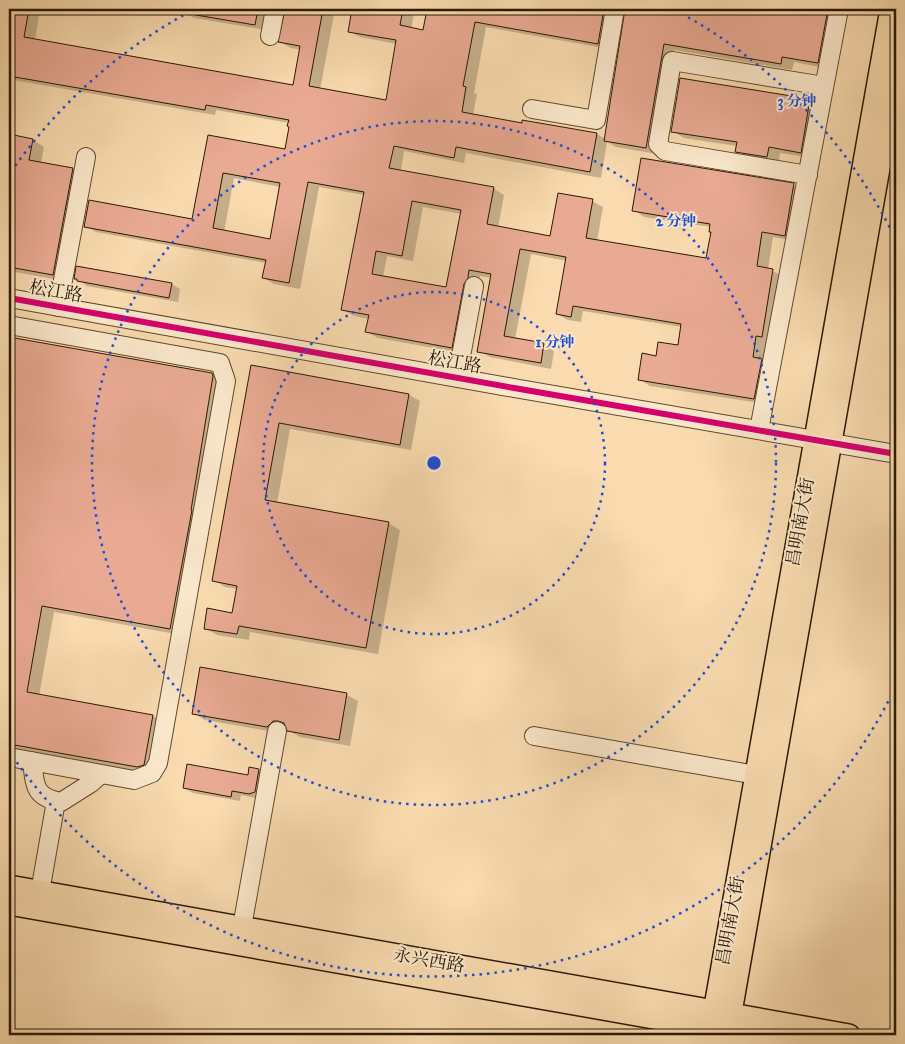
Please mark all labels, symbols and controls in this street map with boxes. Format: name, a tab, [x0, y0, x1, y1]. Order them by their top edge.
text: 3 分钟	[777, 92, 817, 111]
text: 2 分钟	[656, 212, 696, 230]
street label: 松江路	[28, 275, 84, 307]
text: 1 分钟	[535, 333, 575, 351]
street label: 松江路	[427, 346, 483, 378]
centre of rings	[425, 454, 443, 472]
street label: 昌明南大街	[781, 476, 819, 568]
street label: 昌明南大街	[711, 875, 749, 967]
street label: 永兴西路	[392, 943, 466, 977]

